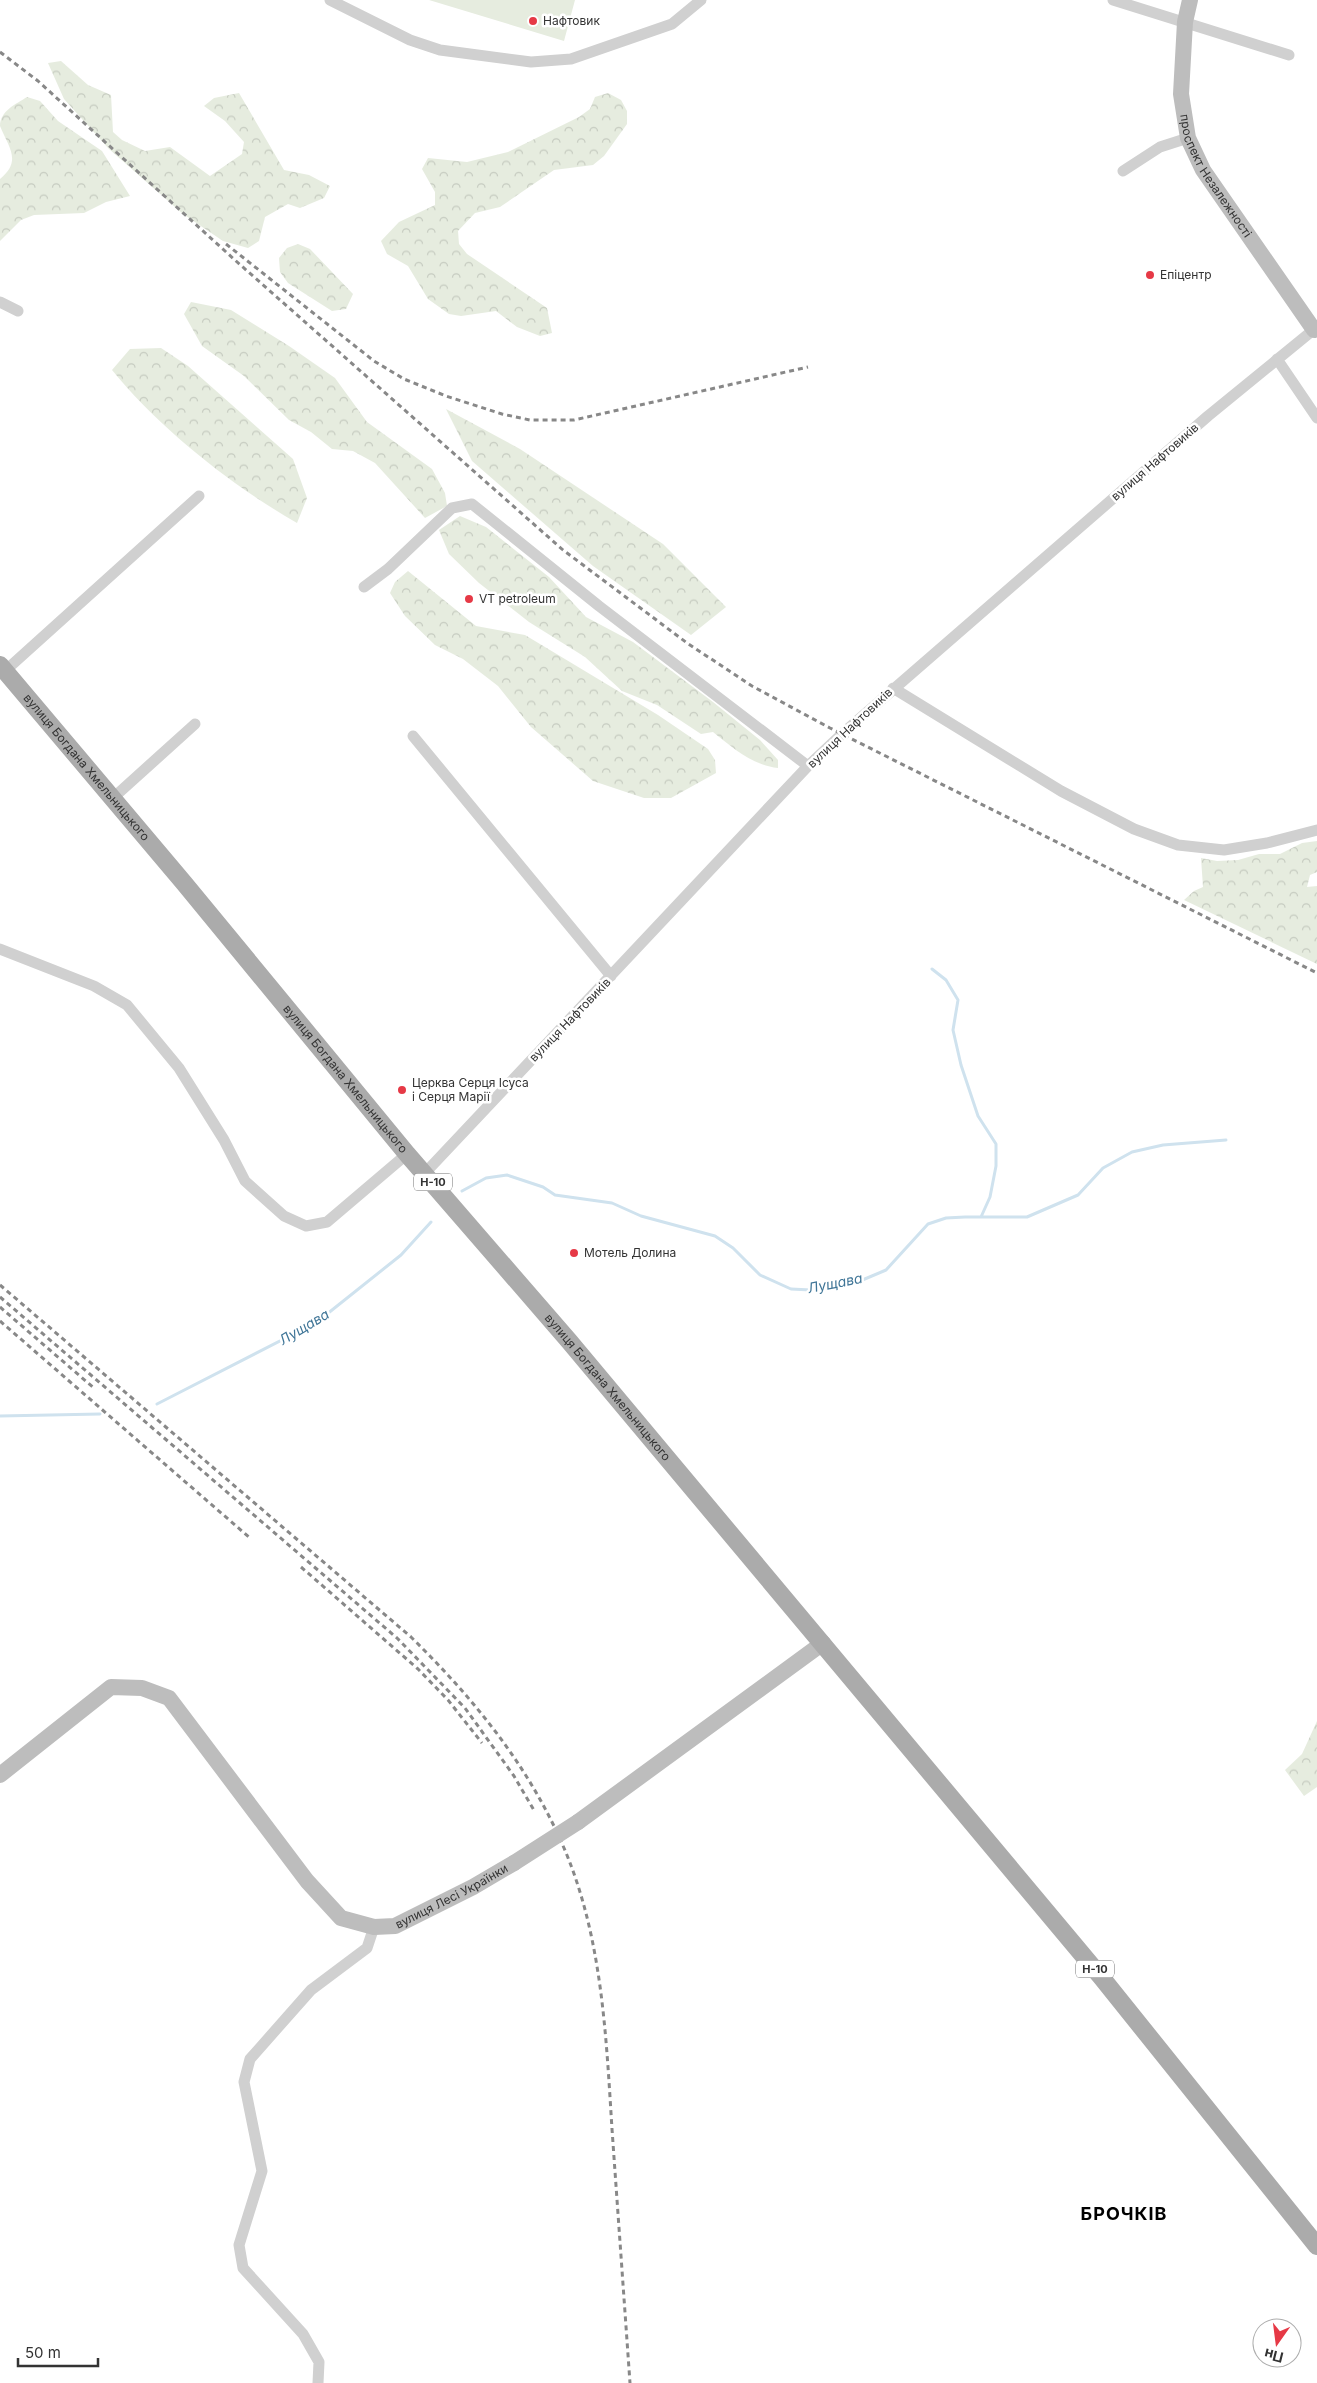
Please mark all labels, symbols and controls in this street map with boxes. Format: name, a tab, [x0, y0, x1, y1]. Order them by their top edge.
place label: Нафтовик	[543, 13, 600, 28]
marker: Нафтовик	[527, 15, 539, 27]
street label: проспект Незалежності	[1177, 113, 1255, 240]
place label: Епіцентр	[1160, 267, 1212, 282]
marker: Епіцентр	[1144, 269, 1156, 281]
street label: вулиця Нафтовиків	[1108, 419, 1202, 504]
place label: VT petroleum	[479, 591, 556, 606]
marker: VT petroleum	[463, 593, 475, 605]
street label: вулиця Нафтовиків	[804, 684, 895, 771]
street label: вулиця Богдана Хмельницького	[21, 690, 153, 844]
street label: вулиця Нафтовиків	[526, 974, 614, 1065]
street label: вулиця Богдана Хмельницького	[280, 1001, 411, 1156]
place label: Церква Серця Ісуса і Серця Марії	[412, 1075, 529, 1104]
marker: Церква Серця Ісуса і Серця Марії	[396, 1084, 408, 1096]
road number: Н-10	[414, 1174, 452, 1190]
place label: Мотель Долина	[584, 1245, 676, 1260]
marker: Мотель Долина	[568, 1247, 580, 1259]
water label: Лущава	[806, 1269, 864, 1296]
water label: Лущава	[276, 1305, 332, 1348]
street label: вулиця Богдана Хмельницького	[542, 1310, 674, 1464]
street label: вулиця Лесі Українки	[393, 1860, 510, 1932]
road number: Н-10	[1076, 1960, 1114, 1978]
district label: БРОЧКІВ	[1081, 2203, 1167, 2224]
north arrow	[1252, 2318, 1302, 2368]
scale bar	[18, 2336, 98, 2368]
text: 50 m	[25, 2343, 61, 2362]
text: Пн	[1262, 2346, 1285, 2367]

